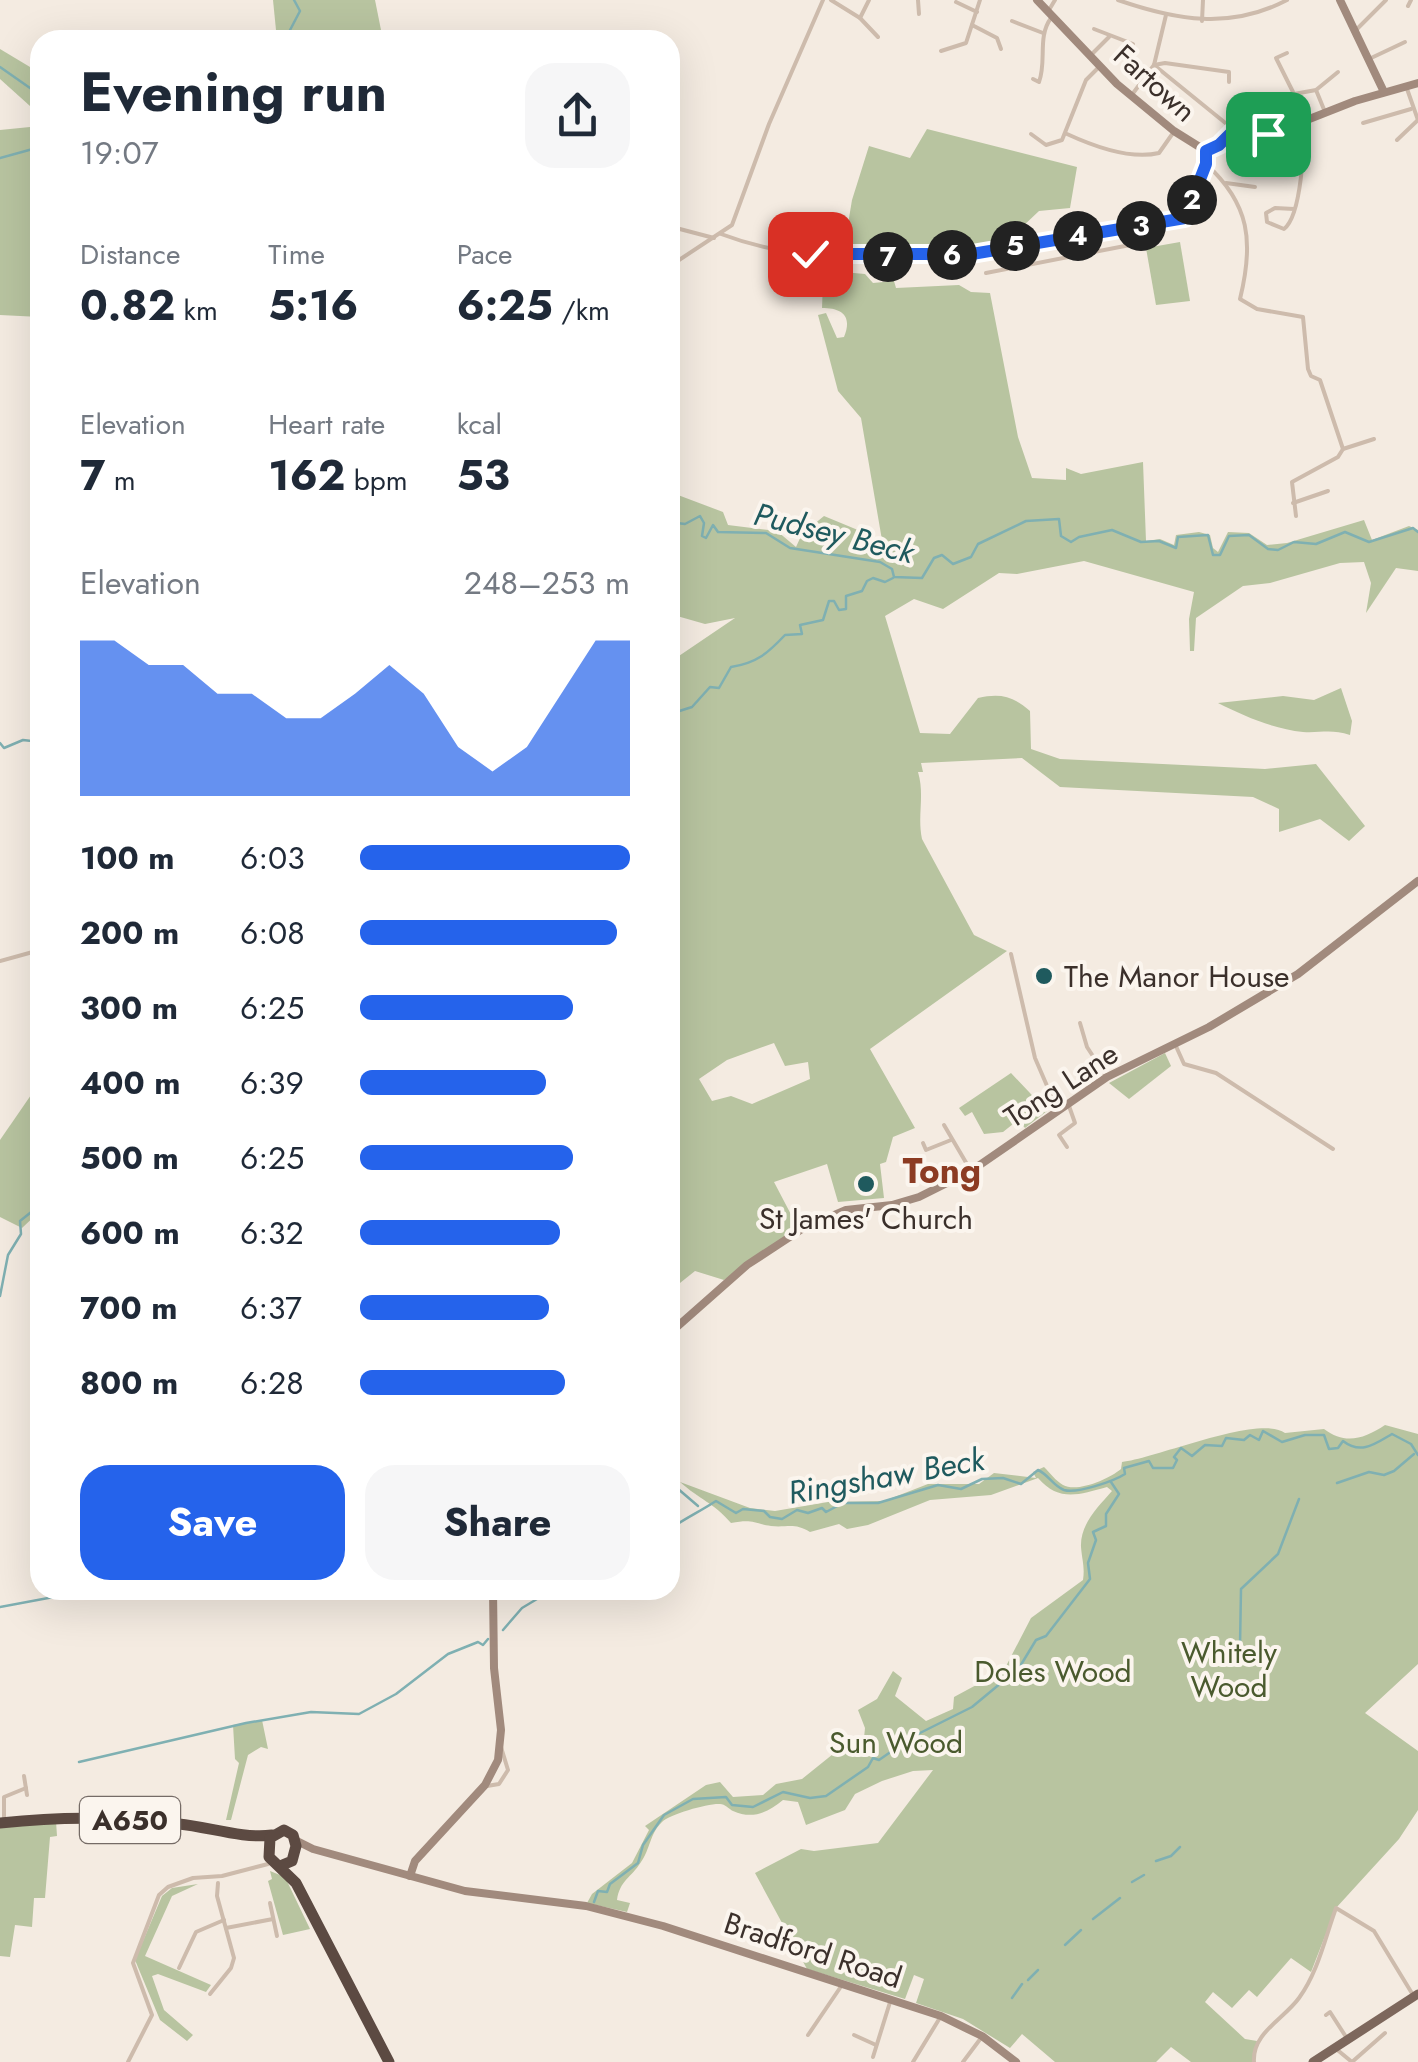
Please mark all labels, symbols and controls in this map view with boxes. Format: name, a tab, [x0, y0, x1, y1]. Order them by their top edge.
street label: Fartown	[1104, 34, 1206, 132]
text: Evening run	[80, 52, 387, 132]
button: share	[525, 63, 630, 168]
pin	[1226, 92, 1311, 177]
icon: arrive	[1241, 107, 1296, 162]
text: 19:07	[80, 130, 158, 176]
pin: 2	[1167, 175, 1217, 225]
text: 2	[1183, 179, 1201, 220]
pin: 3	[1116, 201, 1166, 251]
text: 3	[1132, 205, 1150, 246]
pin: 4	[1053, 211, 1103, 261]
pin	[768, 212, 853, 297]
text: 4	[1068, 215, 1088, 256]
pin: 5	[990, 221, 1040, 271]
text: 5	[1006, 225, 1024, 266]
icon: check	[783, 227, 838, 282]
pin: 6	[927, 230, 977, 280]
pin: 7	[863, 232, 913, 282]
text: Distance	[80, 234, 180, 275]
text: Time	[268, 234, 325, 275]
text: Pace	[457, 234, 512, 275]
text: 6	[943, 234, 961, 275]
text: 7	[880, 236, 896, 277]
text: 0.82	[80, 275, 175, 336]
text: 5:16	[268, 275, 358, 336]
text: 6:25	[457, 275, 553, 336]
text: km	[175, 290, 218, 331]
text: /km	[553, 290, 610, 331]
text: Elevation	[80, 404, 186, 445]
text: Heart rate	[268, 404, 385, 445]
text: kcal	[457, 404, 502, 445]
text: 7	[80, 445, 105, 506]
text: 162	[268, 445, 345, 506]
text: 53	[457, 445, 510, 506]
text: m	[105, 460, 136, 501]
text: bpm	[345, 460, 408, 501]
water label: Pudsey Beck	[749, 491, 920, 575]
text: Elevation	[80, 560, 201, 606]
text: 248–253 m	[464, 560, 630, 606]
text: 100 m	[80, 835, 175, 881]
text: 6:03	[240, 835, 305, 881]
text: 200 m	[80, 910, 179, 956]
text: 6:08	[240, 910, 305, 956]
place label: The Manor House	[1064, 955, 1289, 998]
marker: The Manor House	[1033, 965, 1055, 987]
text: 300 m	[80, 985, 178, 1031]
text: 6:25	[240, 985, 304, 1031]
street label: Tong Lane	[995, 1032, 1127, 1138]
text: 400 m	[80, 1060, 181, 1106]
text: 6:39	[240, 1060, 304, 1106]
text: 500 m	[80, 1135, 179, 1181]
text: 6:25	[240, 1135, 304, 1181]
district label: Tong	[903, 1146, 981, 1196]
marker: St James' Church	[855, 1173, 877, 1195]
place label: St James' Church	[759, 1197, 973, 1240]
text: 600 m	[80, 1210, 180, 1256]
text: 6:32	[240, 1210, 304, 1256]
text: 700 m	[80, 1285, 178, 1331]
text: 6:37	[240, 1285, 302, 1331]
text: 800 m	[80, 1360, 178, 1406]
text: 6:28	[240, 1360, 304, 1406]
water label: Ringshaw Beck	[784, 1436, 989, 1516]
button: Save	[80, 1465, 345, 1580]
button: Share	[365, 1465, 630, 1580]
park label: Whitely Wood	[1181, 1631, 1278, 1708]
park label: Doles Wood	[974, 1650, 1132, 1693]
park label: Sun Wood	[829, 1721, 963, 1764]
road number: A650	[80, 1797, 180, 1843]
street label: Bradford Road	[719, 1901, 907, 1999]

